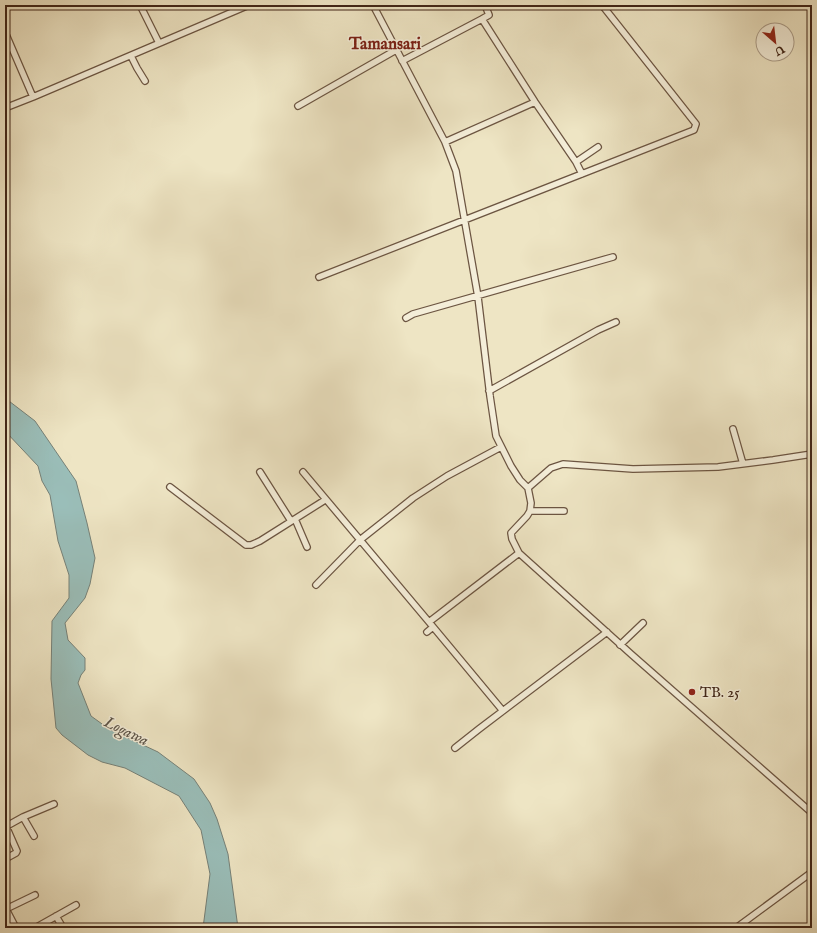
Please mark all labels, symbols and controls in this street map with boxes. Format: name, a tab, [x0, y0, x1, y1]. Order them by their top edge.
north arrow	[755, 22, 795, 62]
district label: Tamansari	[348, 34, 421, 55]
text: U	[771, 41, 788, 59]
place label: TB. 25	[700, 683, 740, 702]
marker: TB. 25	[687, 687, 697, 697]
water label: Logawa	[100, 712, 152, 751]

